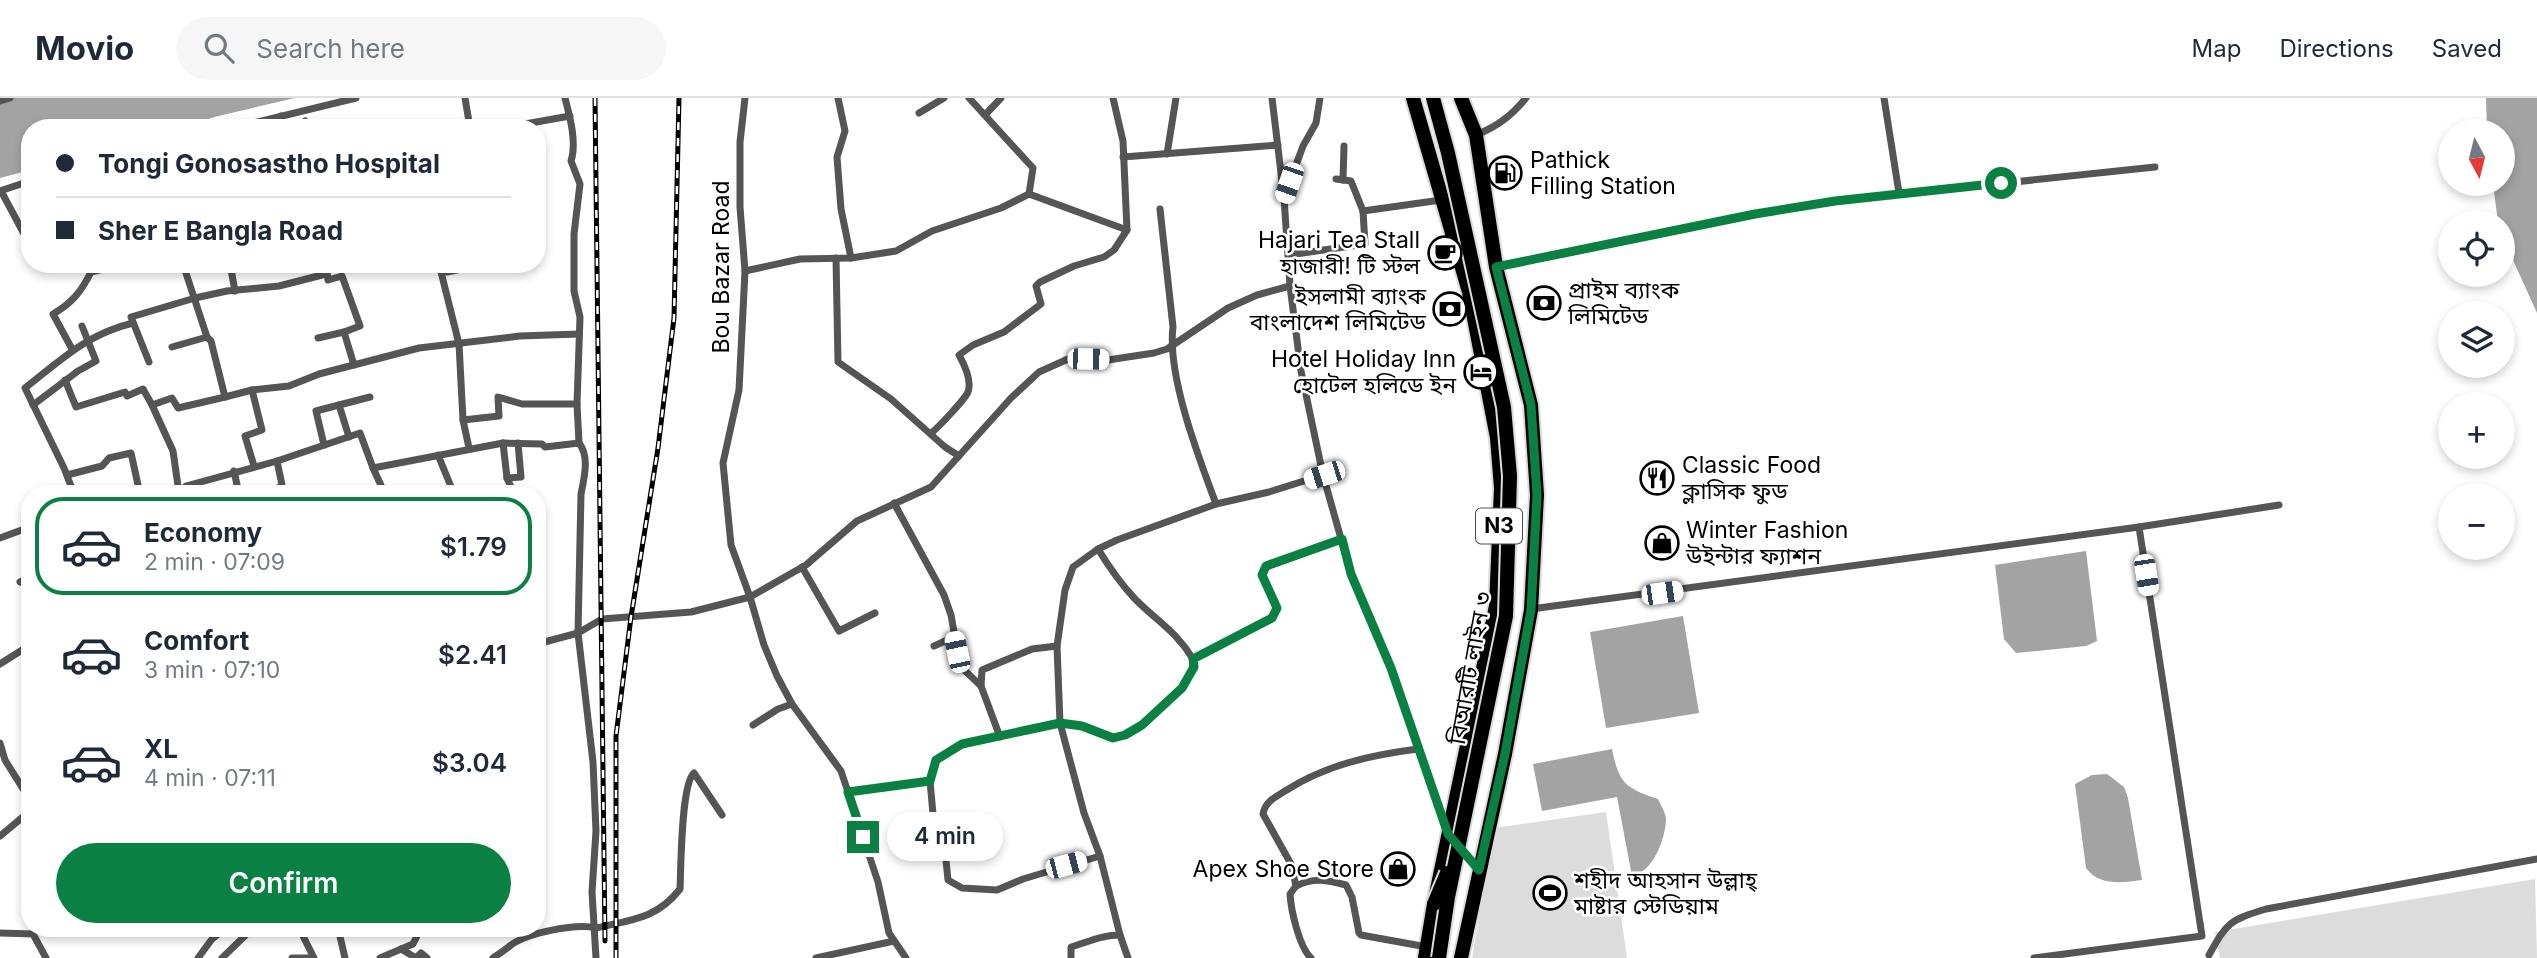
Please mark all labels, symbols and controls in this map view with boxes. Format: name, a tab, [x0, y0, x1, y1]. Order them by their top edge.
search box	[176, 17, 666, 80]
text: Movio	[35, 28, 134, 68]
icon: search	[200, 29, 238, 67]
text: Search here	[256, 33, 405, 64]
text: Map	[2192, 34, 2241, 63]
text: Directions	[2279, 34, 2394, 63]
text: Saved	[2432, 34, 2502, 63]
north arrow	[2438, 119, 2515, 196]
map controls	[2438, 119, 2515, 560]
place label: Pathick Filling Station	[1530, 146, 1676, 200]
text: Tongi Gonosastho Hospital	[98, 148, 440, 179]
fuel station icon: Pathick Filling Station	[1486, 154, 1524, 192]
car	[1273, 160, 1306, 206]
route start	[1985, 167, 2017, 199]
street label: Bou Bazar Road	[707, 180, 735, 354]
button: locate	[2438, 210, 2515, 287]
text: Sher E Bangla Road	[98, 215, 343, 246]
place label: Hajari Tea Stall হাজারী! টি স্টল	[1258, 226, 1421, 280]
cafe icon: Hajari Tea Stall হাজারী! টি স্টল	[1426, 234, 1464, 272]
place label: প্রাইম ব্যাংক লিমিটেড	[1567, 276, 1680, 330]
place label: ইসলামী ব্যাংক বাংলাদেশ লিমিটেড	[1249, 282, 1427, 336]
bank icon: প্রাইম ব্যাংক লিমিটেড	[1525, 284, 1563, 322]
bank icon: ইসলামী ব্যাংক বাংলাদেশ লিমিটেড	[1431, 290, 1469, 328]
button: layers	[2438, 301, 2515, 378]
place label: Hotel Holiday Inn হোটেল হলিডে ইন	[1271, 345, 1457, 399]
car	[1067, 348, 1110, 370]
hotel icon: Hotel Holiday Inn হোটেল হলিডে ইন	[1462, 353, 1500, 391]
button: +	[2438, 392, 2515, 469]
place label: Classic Food ক্লাসিক ফুড	[1681, 451, 1821, 505]
car	[1301, 459, 1348, 491]
restaurant icon: Classic Food ক্লাসিক ফুড	[1638, 459, 1676, 497]
button: −	[2438, 483, 2515, 560]
road number: N3	[1476, 508, 1522, 544]
icon: car	[60, 515, 123, 578]
place label: Winter Fashion উইন্টার ফ্যাশন	[1685, 516, 1848, 570]
text: Economy	[144, 517, 262, 548]
shop icon: Winter Fashion উইন্টার ফ্যাশন	[1643, 524, 1681, 562]
text: $1.79	[440, 531, 507, 562]
text: 2 min · 07:09	[144, 548, 285, 576]
car	[2133, 553, 2160, 597]
car	[1640, 580, 1685, 606]
street label: বিআরটি লাইন ৩	[1443, 589, 1497, 747]
icon: car	[60, 623, 123, 686]
text: Comfort	[144, 625, 249, 656]
car	[943, 629, 972, 675]
text: $2.41	[438, 639, 507, 670]
text: 3 min · 07:10	[144, 656, 280, 684]
icon: car	[60, 731, 123, 794]
text: XL	[144, 733, 178, 764]
text: $3.04	[432, 747, 507, 778]
text: 4 min · 07:11	[144, 764, 276, 792]
callout: 4 min	[888, 812, 1003, 862]
route end	[847, 821, 879, 853]
text: 4 min	[914, 822, 976, 850]
button: Confirm	[56, 843, 511, 923]
car	[1043, 849, 1090, 881]
shop icon: Apex Shoe Store	[1379, 850, 1417, 888]
place label: Apex Shoe Store	[1193, 855, 1374, 883]
place label: শহীদ আহসান উল্লাহ্‌ মাষ্টার স্টেডিয়াম	[1573, 866, 1758, 920]
sports icon: শহীদ আহসান উল্লাহ্‌ মাষ্টার স্টেডিয়াম	[1531, 874, 1569, 912]

